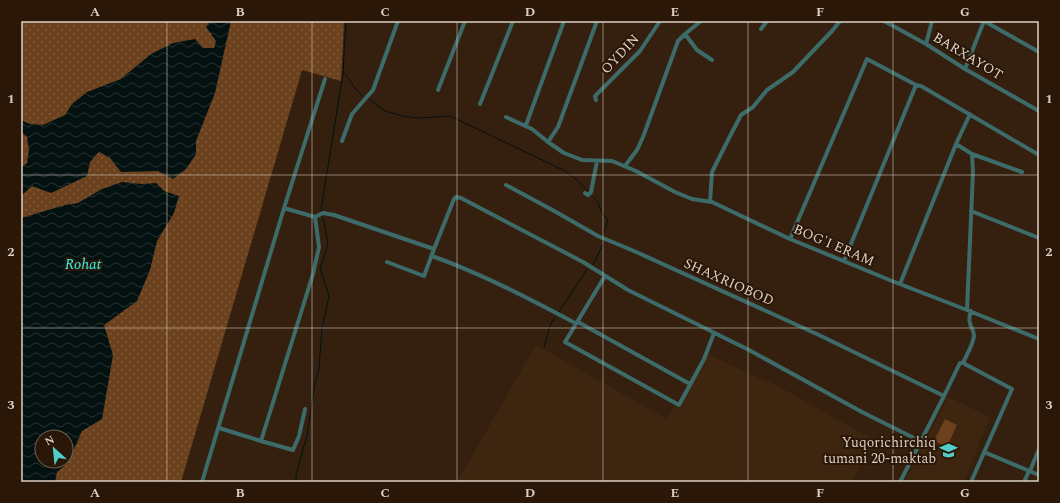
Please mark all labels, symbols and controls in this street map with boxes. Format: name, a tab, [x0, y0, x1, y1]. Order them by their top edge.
text: A	[90, 2, 100, 22]
text: B	[235, 2, 245, 22]
text: C	[380, 2, 390, 22]
text: D	[525, 2, 535, 22]
text: E	[671, 2, 680, 22]
text: F	[816, 2, 824, 22]
text: G	[960, 2, 970, 22]
street label: BARXAYOT	[929, 27, 1007, 85]
street label: OYDIN	[596, 29, 644, 79]
text: 1	[7, 89, 15, 109]
text: 1	[1045, 89, 1053, 109]
street label: BOG'I ERAM	[790, 218, 878, 272]
text: 2	[7, 242, 15, 262]
text: 2	[1045, 242, 1053, 262]
water label: Rohat	[65, 253, 102, 276]
street label: SHAXRIOBOD	[681, 253, 777, 311]
text: 3	[7, 395, 15, 415]
text: 3	[1045, 395, 1053, 415]
north arrow	[34, 429, 74, 469]
text: N	[42, 431, 58, 450]
place label: Yuqorichirchiq tumani 20-maktab	[823, 432, 936, 469]
school or university icon: Yuqorichirchiq tumani 20-maktab	[939, 440, 959, 460]
text: A	[90, 483, 100, 503]
text: B	[235, 483, 245, 503]
text: C	[380, 483, 390, 503]
text: D	[525, 483, 535, 503]
text: E	[671, 483, 680, 503]
text: F	[816, 483, 824, 503]
text: G	[960, 483, 970, 503]

